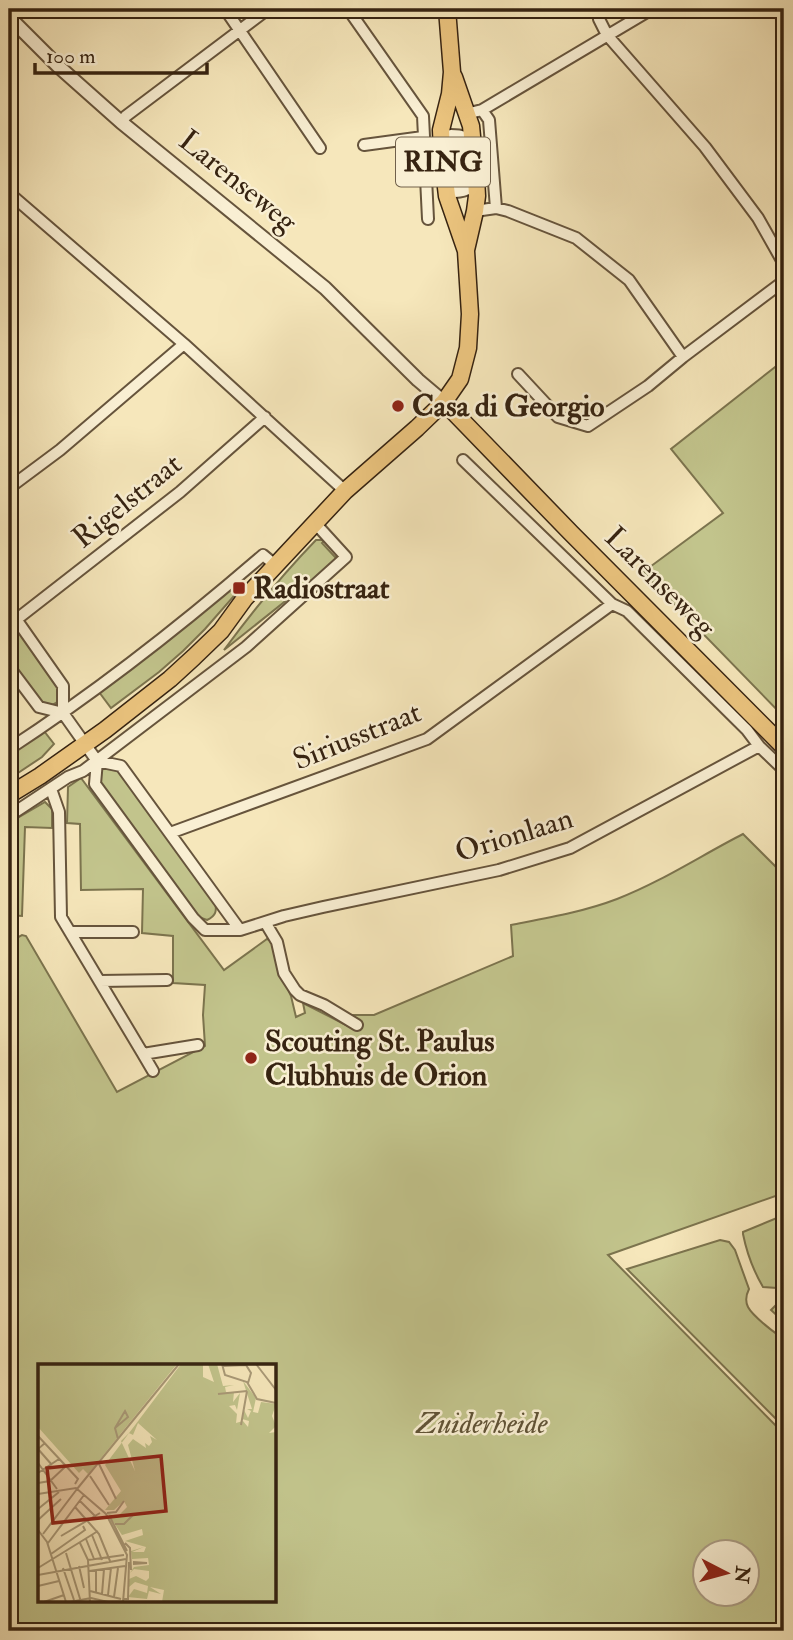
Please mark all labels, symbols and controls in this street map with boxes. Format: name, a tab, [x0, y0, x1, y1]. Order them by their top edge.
scale bar	[35, 32, 206, 76]
text: 100 m	[46, 43, 96, 70]
street label: Larenseweg	[171, 122, 306, 241]
road number: RING	[396, 138, 490, 186]
place label: Casa di Georgio	[412, 388, 604, 425]
marker: Casa di Georgio	[390, 398, 406, 414]
street label: Rigelstraat	[65, 446, 189, 556]
street label: Larenseweg	[597, 519, 724, 646]
place label: Radiostraat	[253, 570, 390, 607]
marker: Radiostraat	[231, 580, 247, 596]
street label: Siriusstraat	[287, 693, 427, 778]
street label: Orionlaan	[451, 800, 577, 870]
place label: Scouting St. Paulus Clubhuis de Orion	[265, 1023, 494, 1094]
marker: Scouting St. Paulus Clubhuis de Orion	[243, 1050, 259, 1066]
inset map	[38, 1364, 276, 1602]
park label: Zuiderheide	[414, 1405, 549, 1442]
north arrow	[692, 1538, 762, 1608]
text: N	[729, 1564, 755, 1585]

